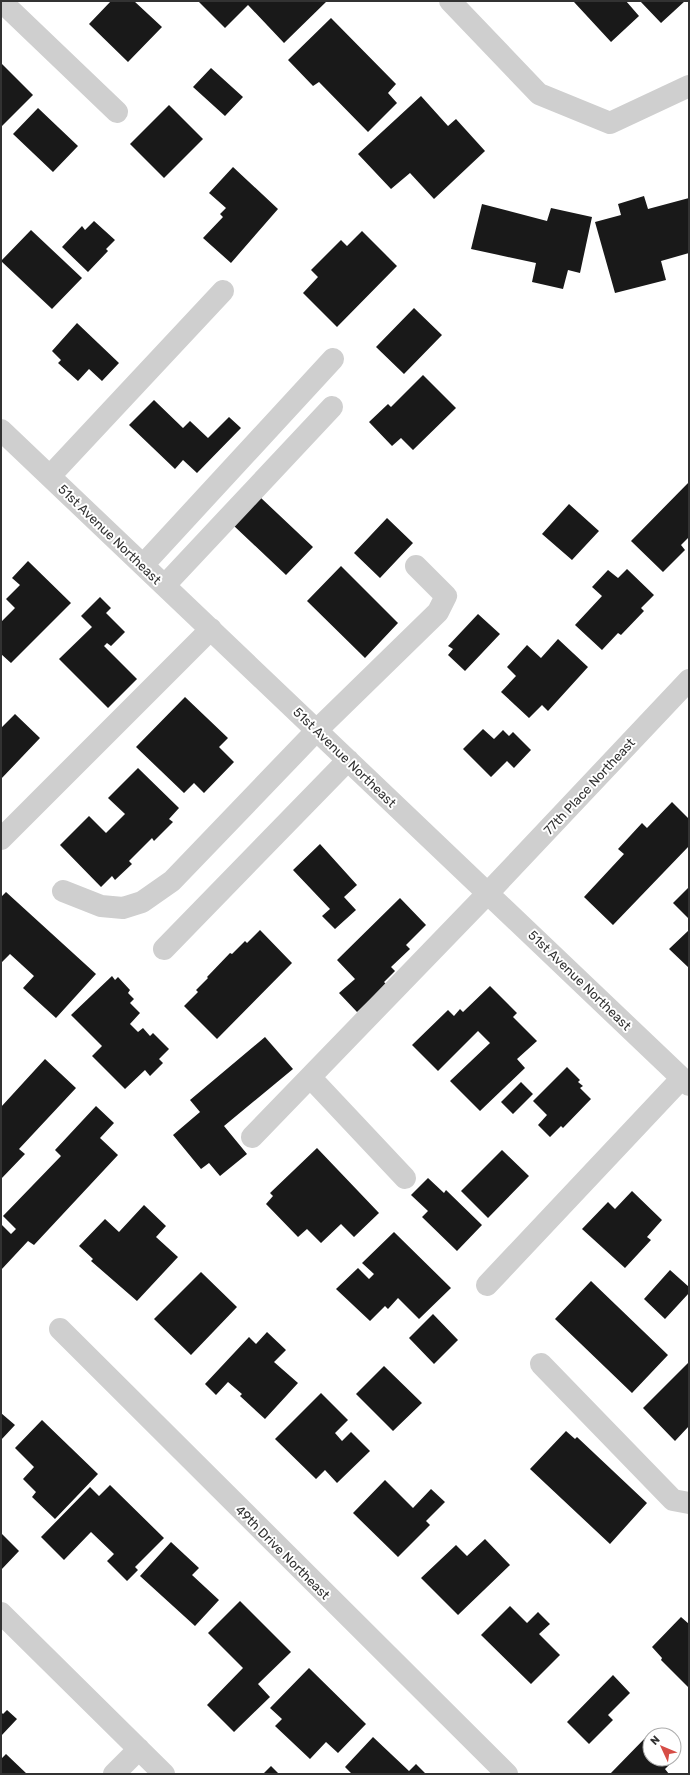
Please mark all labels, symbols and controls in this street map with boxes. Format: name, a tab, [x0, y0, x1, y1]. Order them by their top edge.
street label: 51st Avenue Northeast	[55, 481, 164, 587]
street label: 51st Avenue Northeast	[290, 704, 399, 810]
street label: 77th Place Northeast	[541, 735, 638, 838]
street label: 51st Avenue Northeast	[525, 927, 634, 1033]
street label: 49th Drive Northeast	[232, 1502, 333, 1603]
north arrow	[642, 1727, 682, 1767]
text: N	[648, 1733, 663, 1748]

